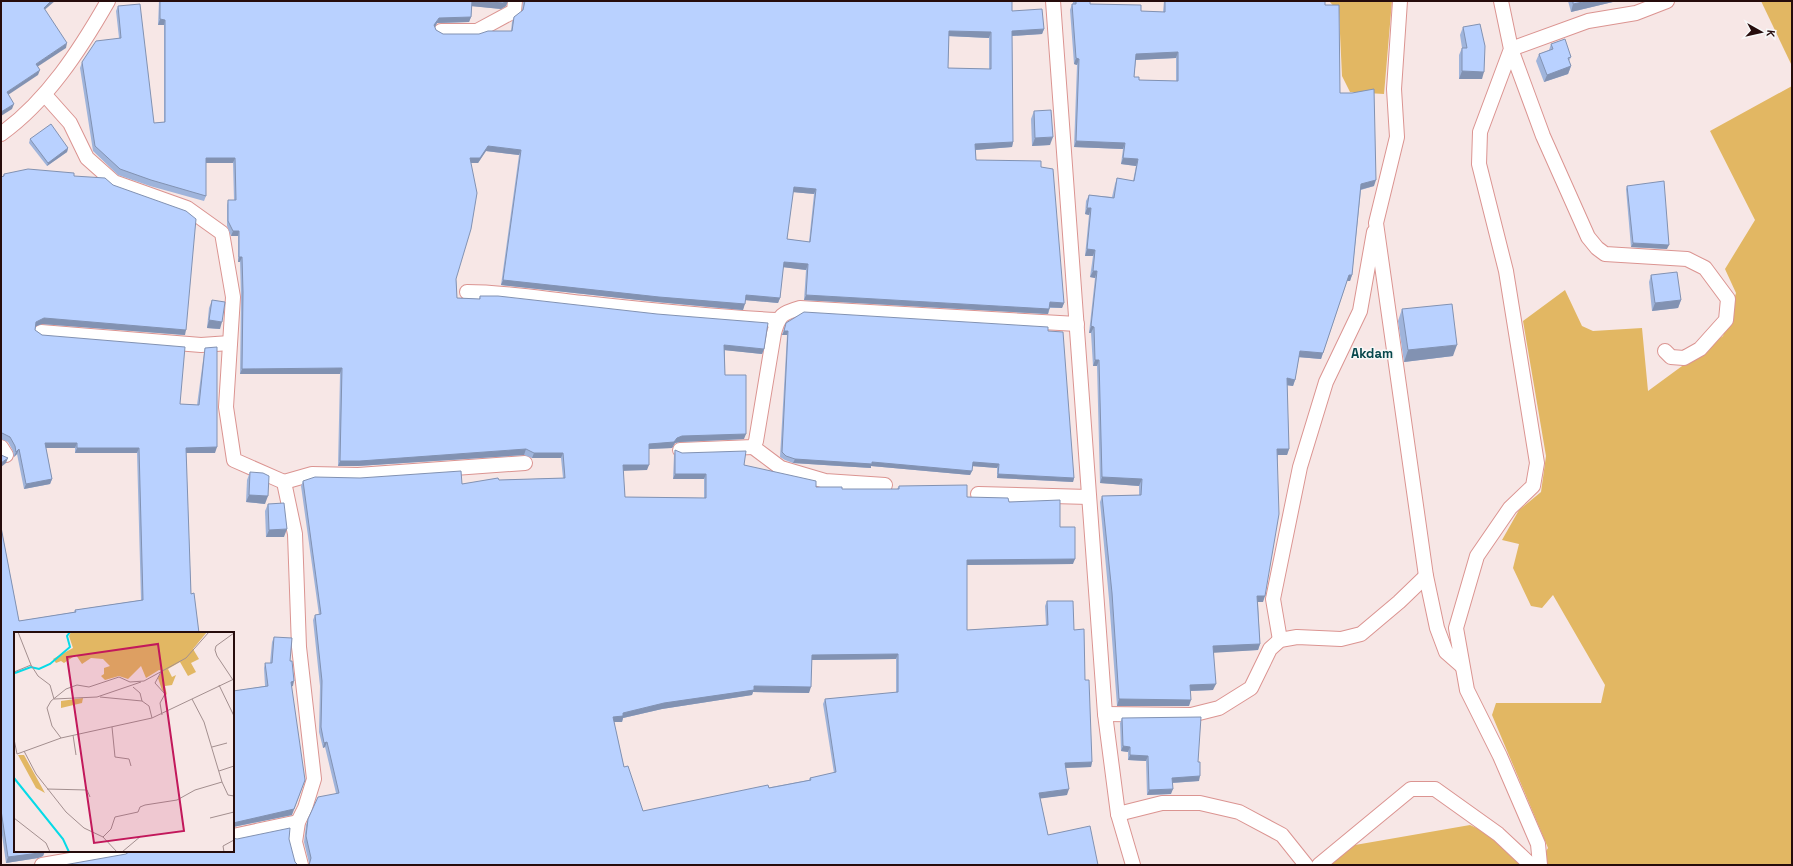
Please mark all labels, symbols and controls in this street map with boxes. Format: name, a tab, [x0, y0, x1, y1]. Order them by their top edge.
north arrow	[1741, 12, 1781, 52]
text: K	[1763, 29, 1778, 38]
district label: Akdam	[1351, 345, 1393, 362]
inset map	[14, 632, 234, 852]

